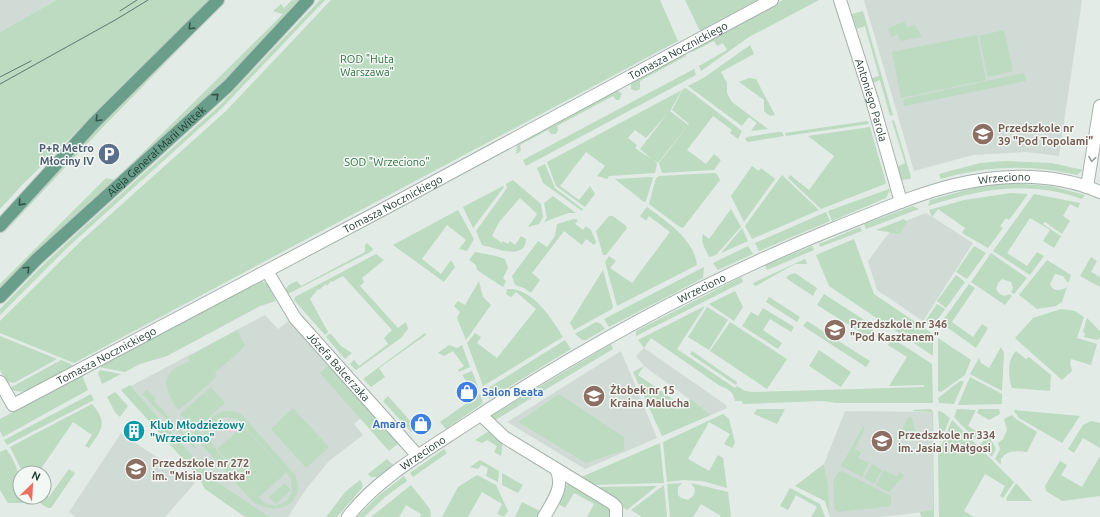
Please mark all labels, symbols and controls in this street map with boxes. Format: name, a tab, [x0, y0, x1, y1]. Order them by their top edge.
street label: Tomasza Nocznickiego	[626, 19, 730, 82]
one-way arrow	[188, 23, 196, 30]
park label: ROD "Huta Warszawa"	[340, 53, 394, 78]
street label: Antoniego Parola	[853, 57, 890, 143]
one-way arrow	[211, 94, 219, 101]
street label: Aleja Generał Marii Wittek	[105, 103, 208, 199]
one-way arrow	[95, 114, 103, 122]
school or university icon: Przedszkole nr 39 "Pod Topolami"	[970, 121, 996, 147]
place label: Przedszkole nr 39 "Pod Topolami"	[998, 122, 1093, 147]
parking icon: P+R Metro Młociny IV	[96, 141, 122, 167]
place label: P+R Metro Młociny IV	[39, 142, 94, 167]
park label: SOD "Wrzeciono"	[344, 156, 430, 168]
one-way arrow	[1088, 156, 1096, 162]
street label: Wrzeciono	[977, 171, 1031, 186]
street label: Tomasza Nocznickiego	[341, 173, 444, 235]
one-way arrow	[18, 198, 26, 206]
one-way arrow	[22, 266, 30, 274]
street label: Wrzeciono	[675, 271, 728, 305]
school or university icon: Przedszkole nr 346 "Pod Kasztanem"	[822, 317, 848, 343]
place label: Przedszkole nr 346 "Pod Kasztanem"	[850, 318, 947, 343]
street label: Tomasza Nocznickiego	[55, 324, 158, 387]
street label: Józefa Balcerzaka	[305, 330, 372, 404]
shop icon: Salon Beata	[454, 379, 480, 405]
school or university icon: Żłobek nr 15 Kraina Malucha	[581, 383, 607, 409]
place label: Żłobek nr 15 Kraina Malucha	[610, 384, 689, 409]
place label: Salon Beata	[482, 386, 543, 398]
shop icon: Amara	[408, 411, 434, 437]
building icon: Klub Młodzieżowy "Wrzeciono"	[121, 418, 147, 444]
place label: Amara	[372, 418, 406, 430]
place label: Klub Młodzieżowy "Wrzeciono"	[150, 419, 244, 444]
school or university icon: Przedszkole nr 334 im. Jasia i Małgosi	[869, 428, 895, 454]
place label: Przedszkole nr 334 im. Jasia i Małgosi	[898, 429, 995, 454]
street label: Wrzeciono	[398, 433, 448, 472]
school or university icon: Przedszkole nr 272 im. "Misia Uszatka"	[123, 456, 149, 482]
place label: Przedszkole nr 272 im. "Misia Uszatka"	[152, 457, 250, 482]
north arrow	[12, 465, 52, 505]
text: N	[30, 469, 42, 483]

